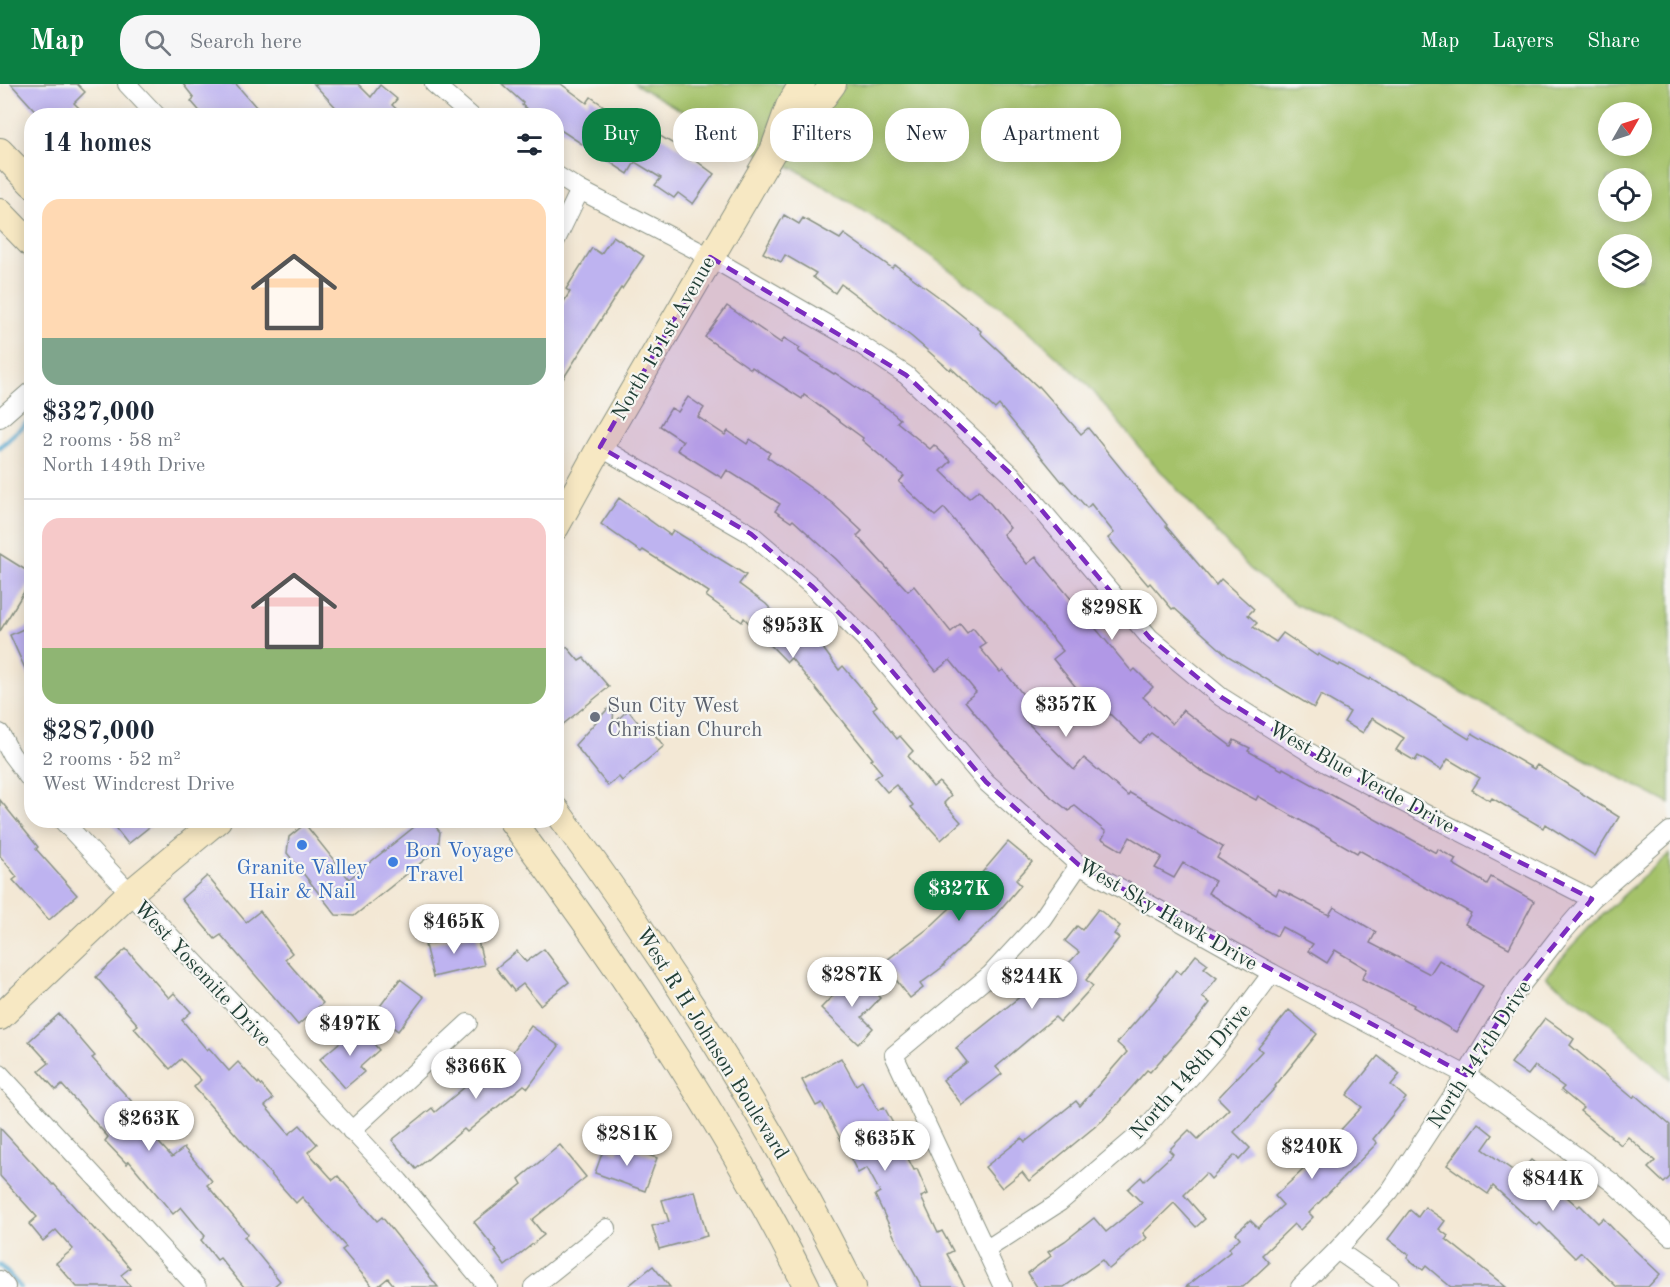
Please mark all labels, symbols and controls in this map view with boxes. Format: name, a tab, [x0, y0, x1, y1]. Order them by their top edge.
search box	[120, 15, 540, 69]
icon: search	[141, 26, 174, 59]
text: Map	[30, 28, 84, 56]
text: Search here	[189, 31, 302, 53]
text: Map	[1420, 31, 1459, 52]
text: Layers	[1492, 31, 1554, 52]
text: Share	[1587, 31, 1640, 52]
north arrow	[1598, 102, 1652, 156]
map controls	[1598, 102, 1652, 288]
chip: Buy	[582, 108, 661, 162]
chip: Rent	[673, 108, 758, 162]
chip: Filters	[770, 108, 873, 162]
chip: New	[885, 108, 969, 162]
chip: Apartment	[981, 108, 1121, 162]
icon: filters	[513, 128, 546, 161]
text: 14 homes	[42, 131, 151, 157]
button: locate	[1598, 168, 1652, 222]
button: layers	[1598, 234, 1652, 288]
icon: home	[240, 238, 348, 346]
street label: North 151st Avenue	[609, 253, 720, 424]
text: $327,000	[42, 400, 155, 426]
text: 2 rooms · 58 m²	[42, 431, 181, 451]
text: North 149th Drive	[42, 456, 205, 476]
icon: home	[240, 557, 348, 665]
pin: $298K	[1070, 590, 1154, 641]
text: $298K	[1081, 599, 1143, 619]
pin: $953K	[751, 608, 835, 659]
text: $953K	[762, 617, 824, 637]
pin: $357K	[1024, 687, 1108, 738]
place label: Sun City West Christian Church	[607, 696, 762, 741]
text: $357K	[1035, 696, 1097, 716]
marker: Sun City West Christian Church	[588, 710, 602, 724]
text: $287,000	[42, 719, 155, 745]
street label: West Blue Verde Drive	[1265, 719, 1458, 838]
text: 2 rooms · 52 m²	[42, 750, 181, 770]
text: West Windcrest Drive	[42, 775, 234, 795]
marker: Granite Valley Hair & Nail	[295, 838, 309, 852]
place label: Bon Voyage Travel	[405, 841, 514, 886]
marker: Bon Voyage Travel	[386, 855, 400, 869]
street label: West Sky Hawk Drive	[1074, 855, 1261, 975]
place label: Granite Valley Hair & Nail	[236, 858, 368, 903]
pin: $327K	[917, 871, 1001, 922]
text: $327K	[928, 880, 990, 900]
street label: West Yosemite Drive	[129, 897, 275, 1051]
pin: $465K	[412, 904, 496, 955]
text: $465K	[423, 913, 485, 933]
street label: West R H Johnson Boulevard	[632, 924, 792, 1163]
pin: $287K	[810, 957, 894, 1008]
pin: $244K	[990, 959, 1074, 1010]
text: $287K	[821, 966, 883, 986]
text: $244K	[1001, 968, 1063, 988]
street label: North 147th Drive	[1425, 977, 1536, 1132]
street label: North 148th Drive	[1127, 1000, 1255, 1144]
pin: $497K	[308, 1006, 392, 1057]
text: $497K	[319, 1015, 381, 1035]
pin: $366K	[434, 1049, 518, 1100]
text: $366K	[445, 1058, 507, 1078]
pin: $263K	[107, 1101, 191, 1152]
text: $263K	[118, 1110, 180, 1130]
pin: $281K	[585, 1116, 669, 1167]
pin: $635K	[843, 1121, 927, 1172]
text: $281K	[596, 1125, 658, 1145]
pin: $240K	[1270, 1129, 1354, 1180]
text: $635K	[854, 1130, 916, 1150]
text: $240K	[1281, 1138, 1343, 1158]
pin: $844K	[1511, 1161, 1595, 1212]
text: $844K	[1522, 1170, 1584, 1190]

